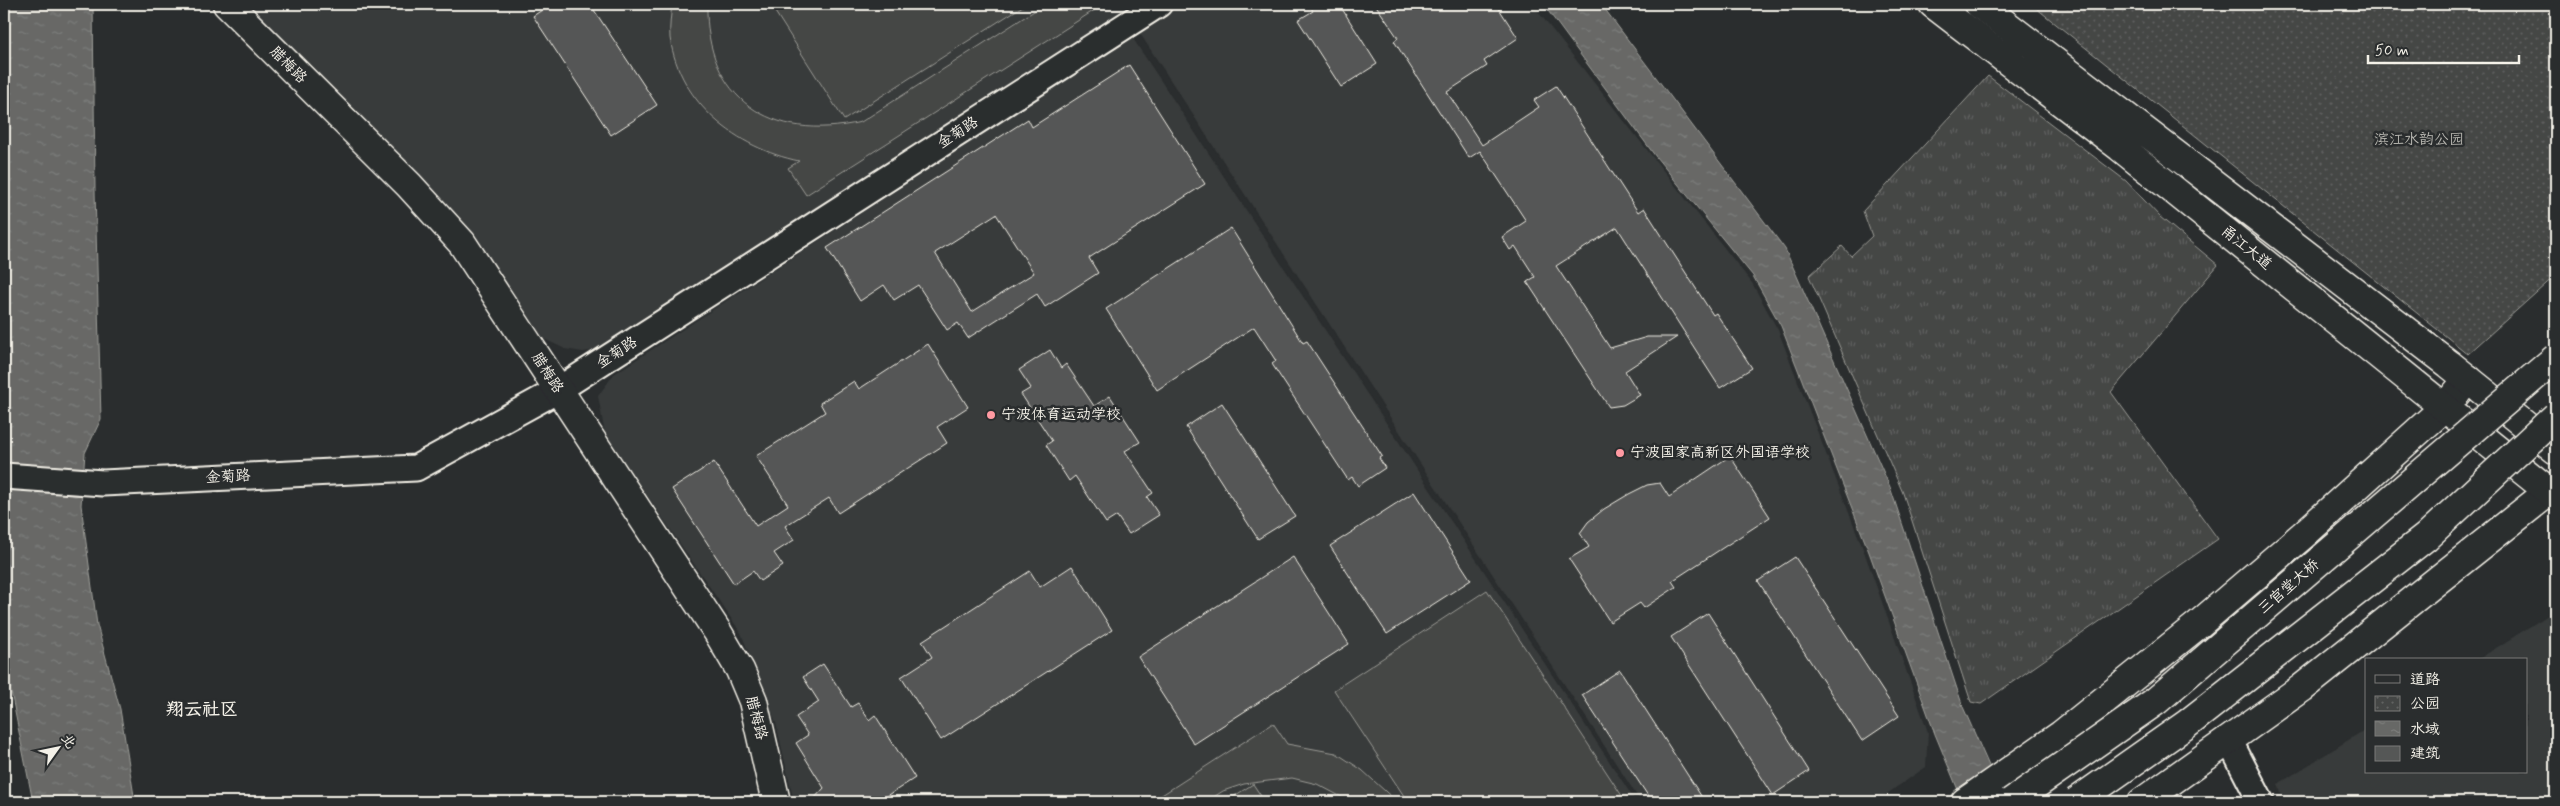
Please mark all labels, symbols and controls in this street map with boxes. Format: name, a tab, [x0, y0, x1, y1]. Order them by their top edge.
scale bar	[2368, 32, 2519, 64]
text: 50 m	[2375, 41, 2409, 61]
street label: 腊梅路	[265, 42, 311, 88]
street label: 金菊路	[934, 112, 982, 154]
park label: 滨江水韵公园	[2374, 130, 2464, 150]
street label: 甬江大道	[2216, 221, 2276, 275]
street label: 金菊路	[593, 332, 641, 374]
street label: 腊梅路	[526, 349, 568, 397]
place label: 宁波体育运动学校	[1001, 405, 1121, 425]
marker: 宁波体育运动学校	[985, 409, 997, 421]
place label: 宁波国家高新区外国语学校	[1630, 443, 1810, 463]
marker: 宁波国家高新区外国语学校	[1614, 447, 1626, 459]
street label: 金菊路	[205, 466, 251, 488]
street label: 三官堂大桥	[2254, 555, 2324, 619]
legend	[2365, 658, 2528, 774]
text: 道路	[2410, 670, 2440, 690]
street label: 腊梅路	[741, 694, 771, 742]
text: 公园	[2410, 694, 2440, 714]
district label: 翔云社区	[166, 698, 238, 722]
text: 水域	[2410, 720, 2440, 740]
north arrow	[32, 724, 82, 774]
text: 北	[57, 731, 79, 752]
text: 建筑	[2410, 744, 2440, 764]

